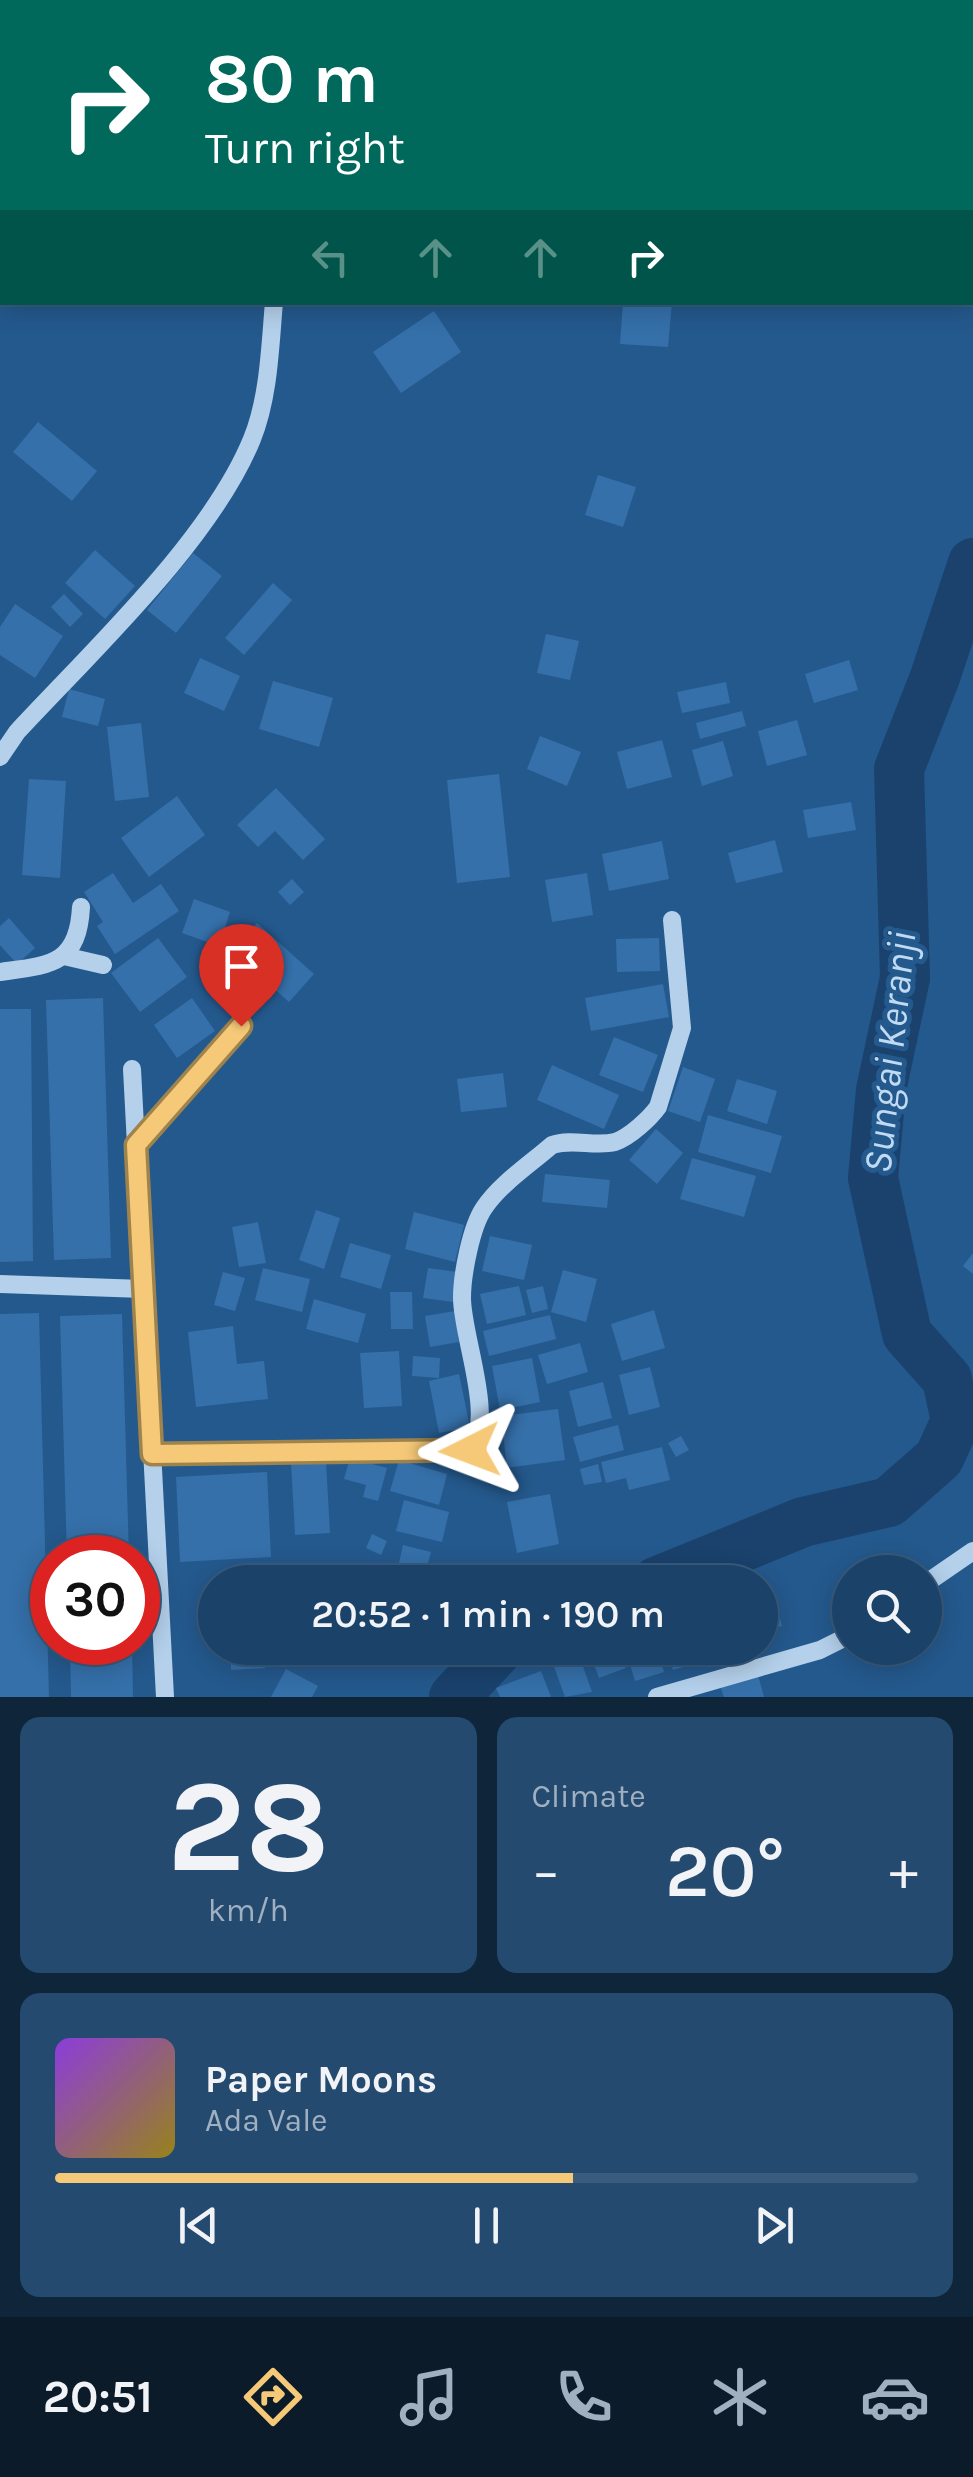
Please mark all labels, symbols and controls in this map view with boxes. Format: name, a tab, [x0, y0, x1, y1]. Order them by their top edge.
text: 80 m	[205, 38, 379, 120]
icon: right	[40, 40, 170, 170]
text: Turn right	[205, 122, 405, 174]
icon: left	[303, 230, 358, 285]
icon: ahead	[408, 230, 463, 285]
icon: ahead	[513, 230, 568, 285]
icon: right	[618, 230, 673, 285]
pin	[199, 924, 284, 1027]
water label: Sungai Keranji	[853, 929, 926, 1175]
icon: arrive	[214, 939, 269, 994]
position arrow	[418, 1398, 522, 1502]
speed limit sign: 30	[30, 1535, 160, 1665]
map controls	[832, 1555, 942, 1665]
button: search	[832, 1555, 942, 1665]
text: 20:52 · 1 min · 190 m	[311, 1592, 665, 1637]
text: 28	[167, 1751, 330, 1903]
text: Climate	[532, 1778, 646, 1815]
text: 20°	[665, 1827, 785, 1915]
text: −	[532, 1839, 560, 1903]
text: +	[889, 1839, 918, 1903]
text: km/h	[208, 1892, 289, 1929]
text: Paper Moons	[205, 2057, 437, 2102]
text: Ada Vale	[205, 2102, 328, 2139]
icon: previous	[171, 2198, 226, 2253]
icon: pause	[459, 2198, 514, 2253]
icon: next	[747, 2198, 802, 2253]
icon: directions	[238, 2362, 308, 2432]
icon: music	[394, 2362, 464, 2432]
icon: phone	[549, 2362, 619, 2432]
icon: climate	[705, 2362, 775, 2432]
icon: car	[860, 2362, 930, 2432]
text: 20:51	[43, 2371, 153, 2423]

